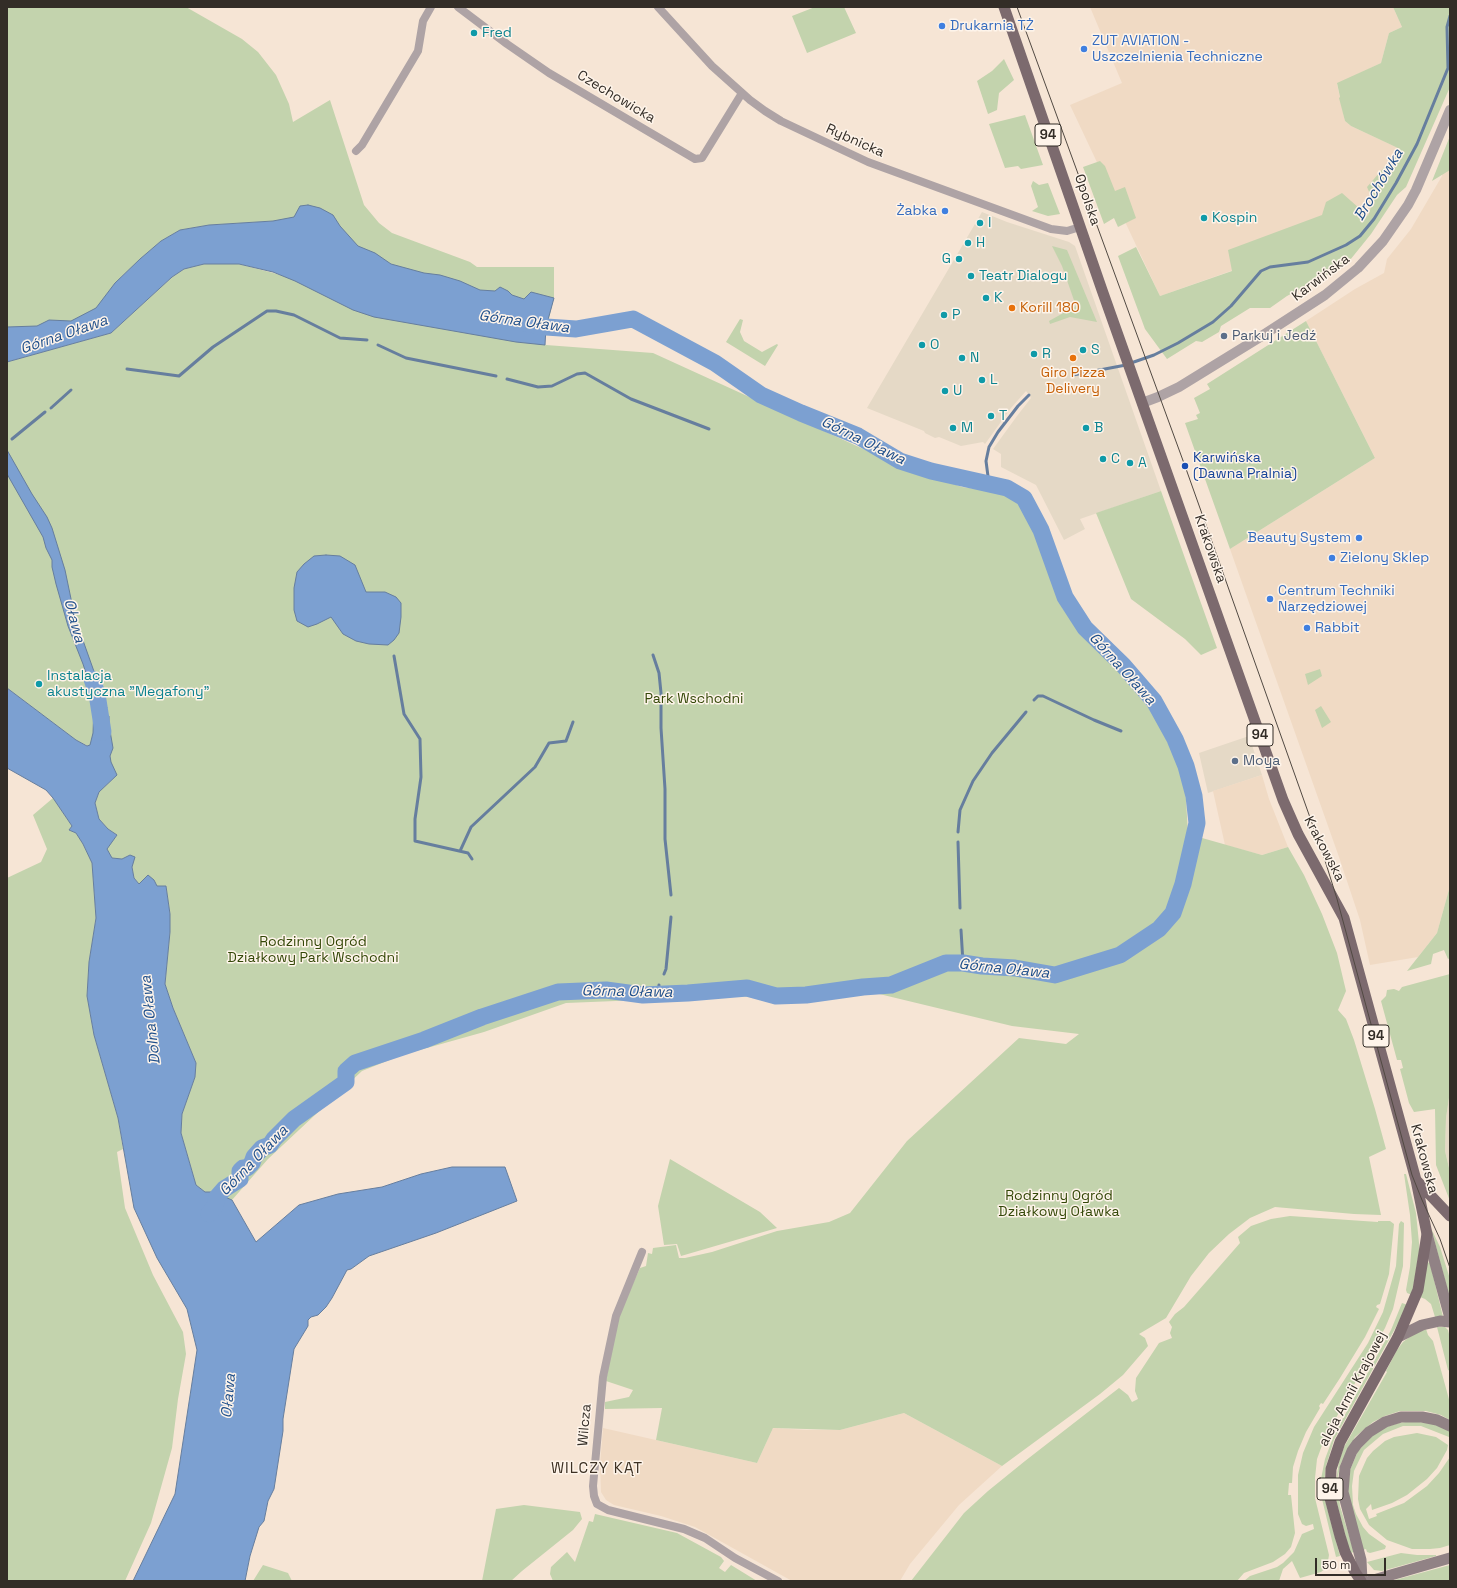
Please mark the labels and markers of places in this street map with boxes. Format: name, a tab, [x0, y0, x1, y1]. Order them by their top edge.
place label: Drukarnia TŻ	[950, 18, 1034, 34]
marker: Drukarnia TŻ	[937, 21, 947, 31]
place label: Fred	[482, 25, 512, 41]
marker: Fred	[469, 28, 479, 38]
place label: ZUT AVIATION - Uszczelnienia Techniczne	[1092, 33, 1263, 66]
marker: ZUT AVIATION - Uszczelnienia Techniczne	[1079, 44, 1089, 54]
place label: Żabka	[896, 203, 937, 219]
marker: Żabka	[940, 206, 950, 216]
place label: Kospin	[1212, 210, 1257, 226]
marker: Kospin	[1199, 213, 1209, 223]
place label: I	[988, 215, 991, 231]
marker: I	[975, 218, 985, 228]
place label: H	[976, 235, 985, 251]
marker: H	[963, 238, 973, 248]
place label: G	[942, 251, 951, 267]
marker: G	[954, 254, 964, 264]
place label: Teatr Dialogu	[979, 268, 1067, 284]
marker: Teatr Dialogu	[966, 271, 976, 281]
place label: K	[994, 290, 1003, 306]
marker: K	[981, 293, 991, 303]
place label: Korill 180	[1020, 300, 1080, 316]
marker: Korill 180	[1007, 303, 1017, 313]
place label: P	[952, 307, 960, 323]
marker: P	[939, 310, 949, 320]
place label: Parkuj i Jedź	[1232, 328, 1316, 344]
marker: Parkuj i Jedź	[1219, 331, 1229, 341]
place label: O	[930, 337, 939, 353]
marker: O	[917, 340, 927, 350]
place label: S	[1091, 342, 1100, 358]
marker: S	[1078, 345, 1088, 355]
place label: R	[1042, 346, 1051, 362]
marker: R	[1029, 349, 1039, 359]
place label: N	[970, 350, 979, 366]
marker: N	[957, 353, 967, 363]
marker: Giro Pizza Delivery	[1068, 353, 1078, 363]
place label: Giro Pizza Delivery	[1041, 365, 1105, 398]
place label: L	[990, 372, 998, 388]
marker: L	[977, 375, 987, 385]
place label: U	[953, 383, 962, 399]
marker: U	[940, 386, 950, 396]
place label: T	[999, 408, 1007, 424]
marker: T	[986, 411, 996, 421]
place label: M	[961, 420, 973, 436]
place label: B	[1094, 420, 1103, 436]
marker: M	[948, 423, 958, 433]
marker: B	[1081, 423, 1091, 433]
place label: Karwińska (Dawna Pralnia)	[1193, 450, 1297, 482]
place label: C	[1111, 451, 1120, 467]
marker: C	[1098, 454, 1108, 464]
place label: A	[1138, 455, 1147, 471]
marker: A	[1125, 458, 1135, 468]
marker: Karwińska (Dawna Pralnia)	[1180, 461, 1190, 471]
place label: Beauty System	[1248, 530, 1351, 546]
marker: Beauty System	[1354, 533, 1364, 543]
place label: Zielony Sklep	[1340, 550, 1429, 566]
marker: Zielony Sklep	[1327, 553, 1337, 563]
place label: Centrum Techniki Narzędziowej	[1278, 583, 1395, 616]
marker: Centrum Techniki Narzędziowej	[1265, 594, 1275, 604]
place label: Rabbit	[1315, 620, 1360, 636]
marker: Rabbit	[1302, 623, 1312, 633]
place label: Instalacja akustyczna "Megafony"	[47, 668, 209, 700]
marker: Instalacja akustyczna "Megafony"	[34, 679, 44, 689]
place label: Moya	[1243, 753, 1280, 769]
marker: Moya	[1230, 756, 1240, 766]

